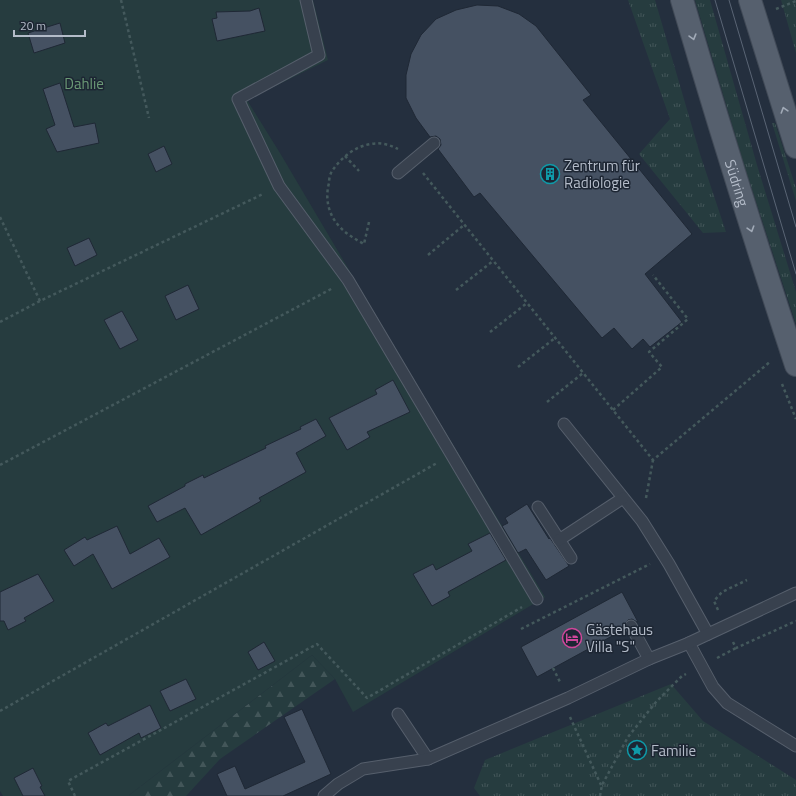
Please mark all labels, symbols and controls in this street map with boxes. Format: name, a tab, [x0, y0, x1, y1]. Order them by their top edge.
scale bar	[14, 12, 85, 38]
text: 20 m	[20, 16, 46, 35]
one-way arrow	[688, 34, 697, 41]
park label: Dahlie	[64, 72, 104, 95]
one-way arrow	[780, 107, 789, 114]
place label: Zentrum für Radiologie	[564, 154, 640, 194]
street label: Südring	[719, 156, 756, 210]
building icon: Zentrum für Radiologie	[539, 163, 561, 185]
one-way arrow	[746, 225, 755, 232]
place label: Gästehaus Villa "S"	[586, 618, 653, 658]
hotel icon: Gästehaus Villa "S"	[561, 627, 583, 649]
place icon: Familie	[626, 739, 648, 761]
place label: Familie	[651, 739, 696, 762]

